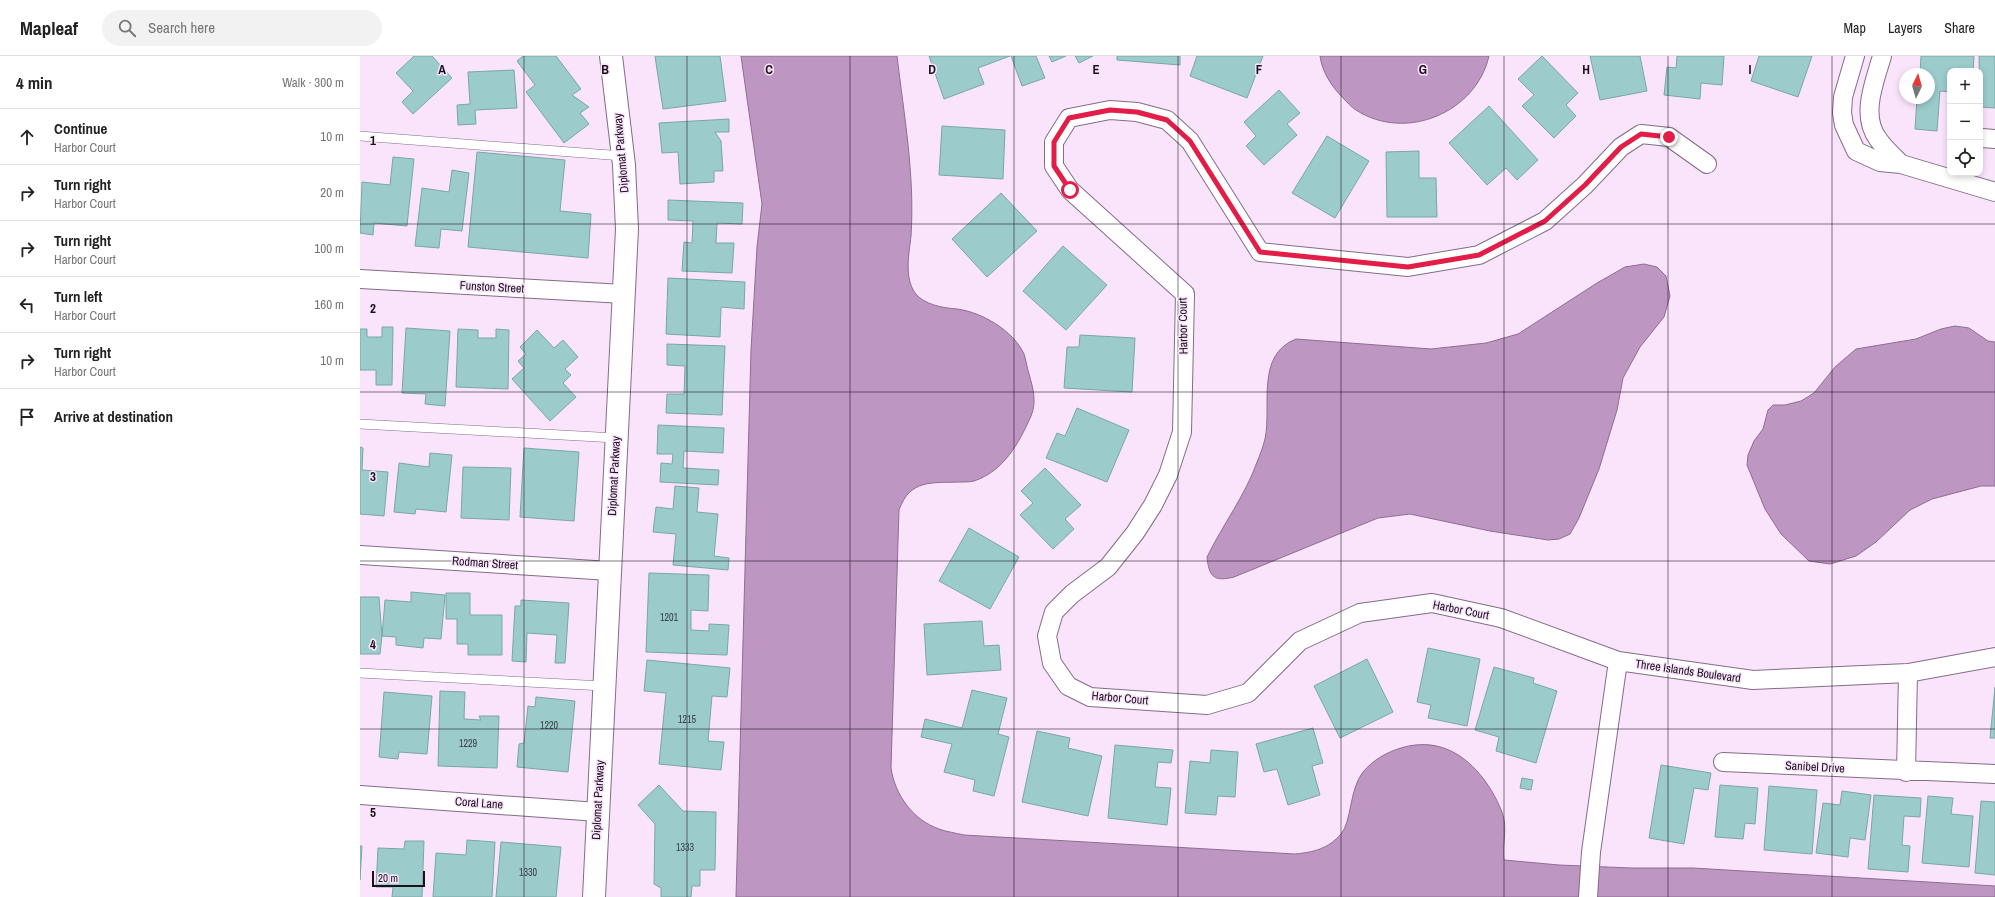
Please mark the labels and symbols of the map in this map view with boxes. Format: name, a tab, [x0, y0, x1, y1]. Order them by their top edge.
text: A	[438, 61, 446, 78]
text: B	[601, 61, 609, 78]
text: C	[765, 61, 773, 78]
text: D	[928, 61, 936, 78]
text: E	[1092, 61, 1100, 78]
text: F	[1256, 61, 1263, 78]
text: G	[1419, 61, 1427, 78]
text: H	[1582, 61, 1590, 78]
text: I	[1749, 61, 1752, 78]
north arrow	[1899, 68, 1935, 104]
street label: Diplomat Parkway	[610, 112, 632, 193]
route end	[1660, 128, 1678, 146]
text: 1	[370, 132, 376, 149]
route start	[1061, 181, 1079, 199]
street label: Funston Street	[459, 277, 525, 297]
street label: Harbor Court	[1175, 297, 1191, 355]
text: 2	[370, 300, 376, 317]
street label: Diplomat Parkway	[604, 436, 624, 516]
text: 3	[370, 468, 376, 485]
street label: Rodman Street	[451, 553, 519, 573]
street label: Harbor Court	[1432, 597, 1491, 623]
house number: 1201	[660, 611, 679, 624]
text: 4	[370, 636, 376, 653]
street label: Three Islands Boulevard	[1634, 656, 1742, 686]
street label: Harbor Court	[1091, 688, 1149, 708]
house number: 1215	[678, 713, 697, 726]
house number: 1220	[540, 719, 559, 732]
house number: 1229	[459, 737, 478, 750]
street label: Sanibel Drive	[1785, 757, 1845, 777]
street label: Diplomat Parkway	[588, 760, 608, 840]
street label: Coral Lane	[454, 793, 504, 813]
text: 5	[370, 804, 376, 821]
house number: 1333	[676, 841, 695, 854]
house number: 1330	[519, 866, 538, 879]
scale bar	[372, 869, 425, 888]

